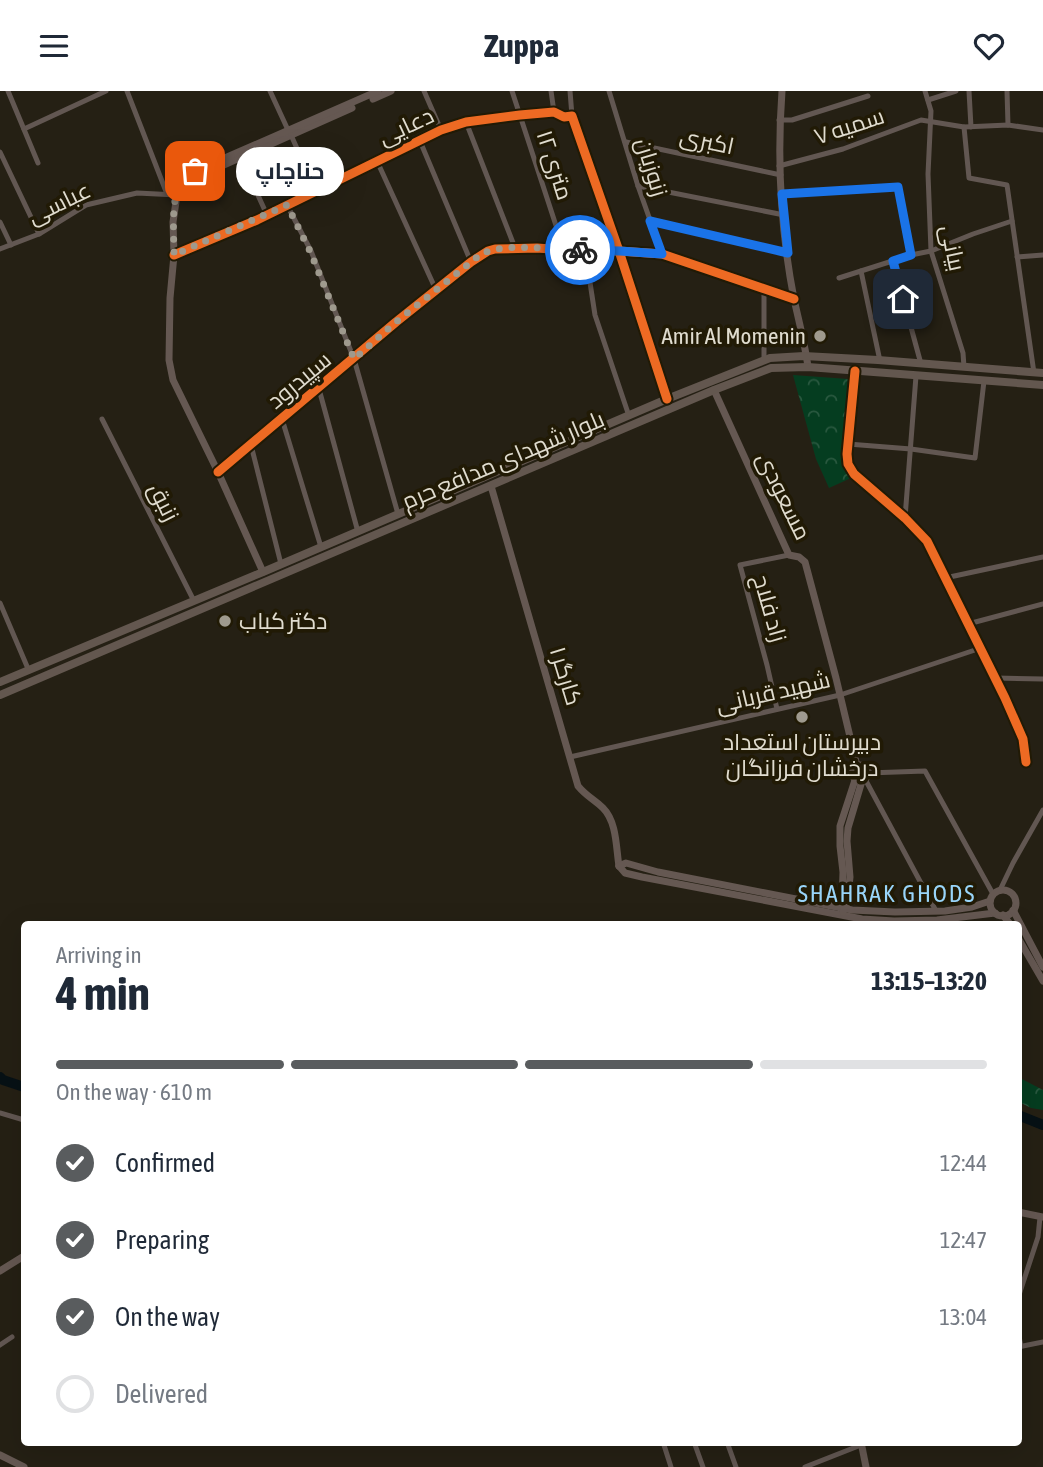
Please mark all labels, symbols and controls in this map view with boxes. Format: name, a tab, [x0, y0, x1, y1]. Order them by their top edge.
icon: menu	[35, 27, 73, 65]
text: Zuppa	[484, 27, 559, 64]
icon: heart	[970, 27, 1008, 65]
street label: دعایی	[374, 102, 438, 151]
street label: سمیه ۷	[811, 102, 887, 150]
street label: اکبری	[677, 123, 737, 160]
street label: ۱۲ متری	[531, 127, 578, 203]
street label: زنوزیان	[630, 135, 673, 200]
pin	[165, 141, 225, 201]
callout: حناچاپ	[237, 147, 346, 195]
icon: bag	[176, 152, 214, 190]
text: حناچاپ	[255, 158, 325, 184]
street label: عباسی	[23, 177, 95, 230]
courier	[545, 215, 615, 285]
street label: بیانی	[935, 223, 971, 273]
icon: bike	[561, 231, 599, 269]
pin	[873, 269, 933, 329]
icon: home	[884, 280, 922, 318]
place label: Amir Al Momenin	[662, 323, 806, 349]
marker: Amir Al Momenin	[812, 328, 828, 344]
street label: سپیدرود	[262, 346, 337, 415]
street label: بلوار شهدای مدافع حرم	[398, 406, 609, 517]
street label: مسعودی	[751, 448, 816, 544]
street label: زنبق	[143, 478, 185, 526]
street label: زاد فلاح	[745, 571, 792, 646]
place label: دکتر کباب	[239, 608, 327, 634]
marker: دکتر کباب	[217, 613, 233, 629]
street label: کارگر ۱	[545, 644, 587, 708]
street label: شهید قربانی	[713, 666, 833, 719]
marker: دبیرستان استعداد درخشان فرزانگان	[794, 709, 810, 725]
place label: دبیرستان استعداد درخشان فرزانگان	[723, 729, 881, 782]
district label: SHAHRAK GHODS	[798, 880, 976, 907]
text: Arriving in	[56, 942, 142, 968]
text: 13:15–13:20	[871, 966, 987, 996]
text: 4 min	[56, 967, 150, 1020]
text: On the way · 610 m	[56, 1079, 212, 1105]
icon: check	[56, 1144, 94, 1182]
text: Confirmed	[115, 1148, 215, 1178]
text: 12:44	[940, 1150, 987, 1176]
icon: check	[56, 1221, 94, 1259]
text: Preparing	[115, 1225, 209, 1255]
text: 12:47	[940, 1227, 987, 1253]
icon: check	[56, 1298, 94, 1336]
text: On the way	[115, 1302, 220, 1332]
text: 13:04	[939, 1304, 987, 1330]
text: Delivered	[115, 1379, 208, 1409]

